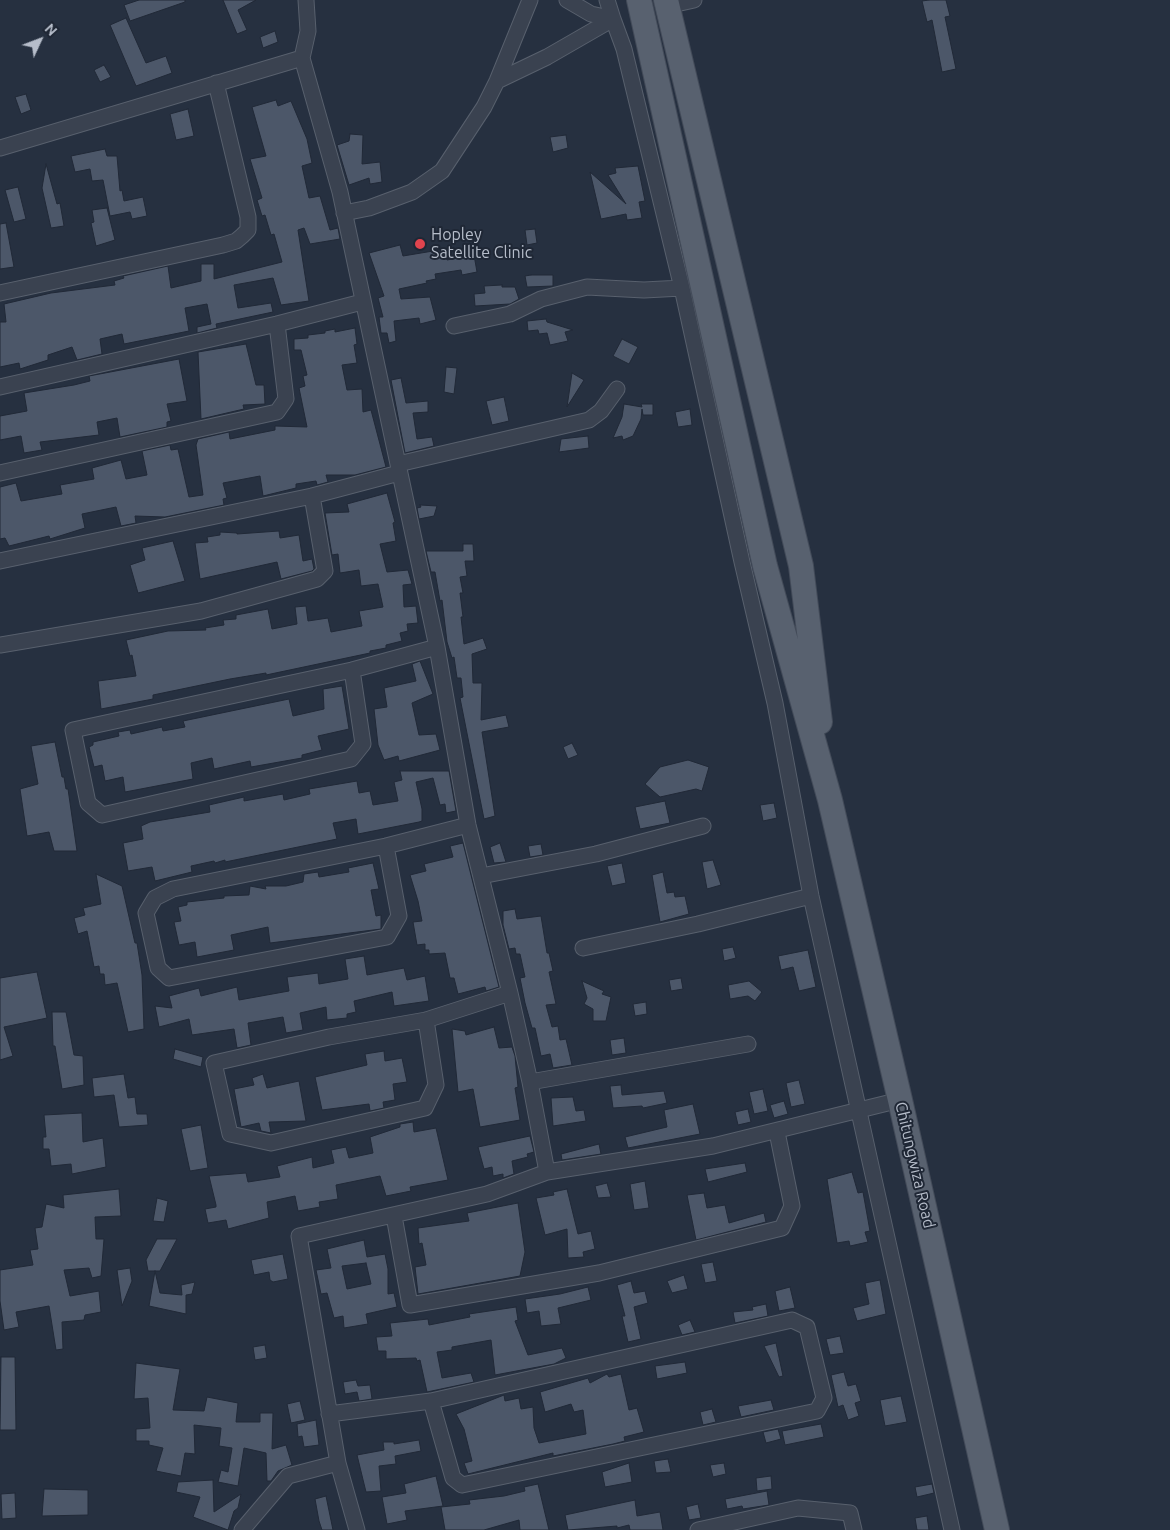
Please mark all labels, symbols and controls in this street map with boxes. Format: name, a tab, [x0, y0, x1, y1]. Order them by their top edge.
north arrow	[15, 15, 65, 65]
text: N	[42, 20, 60, 39]
place label: Hopley Satellite Clinic	[431, 225, 532, 263]
marker: Hopley Satellite Clinic	[413, 237, 427, 251]
street label: Chitungwiza Road	[891, 1100, 939, 1230]

